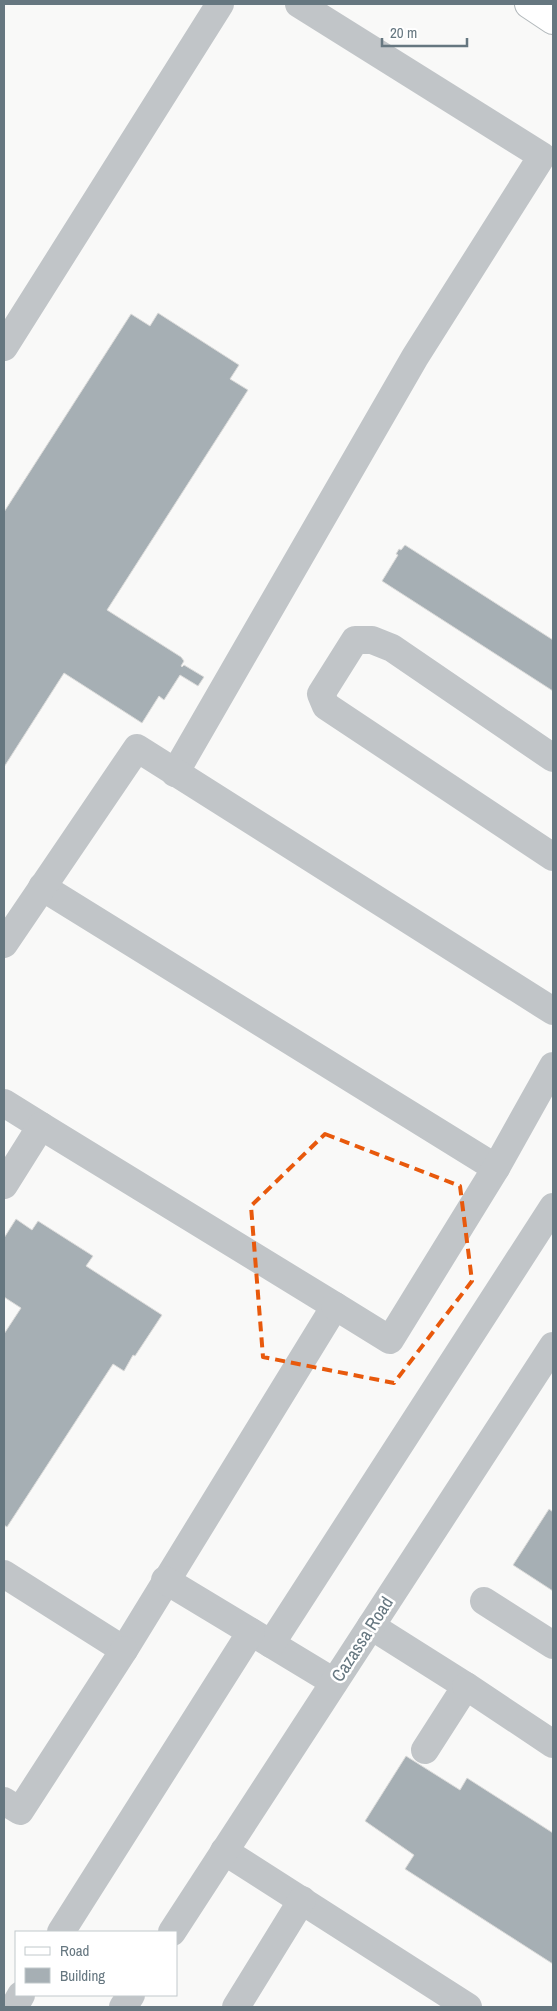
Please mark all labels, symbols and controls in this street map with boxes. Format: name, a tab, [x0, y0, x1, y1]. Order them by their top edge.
scale bar	[382, 15, 467, 47]
text: 20 m	[390, 22, 417, 43]
street label: Cazassa Road	[325, 1592, 399, 1686]
legend	[15, 1931, 178, 1996]
text: Road	[60, 1940, 89, 1961]
text: Building	[60, 1965, 105, 1986]

